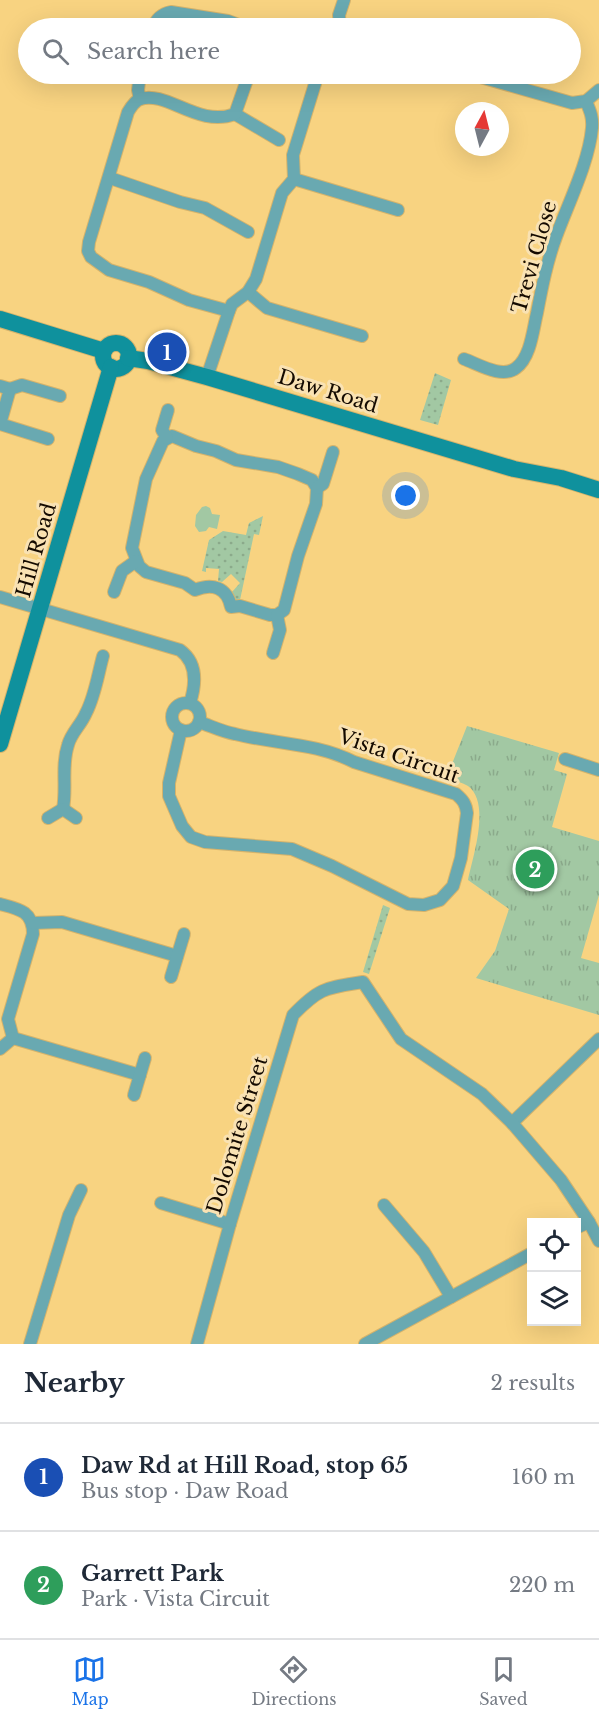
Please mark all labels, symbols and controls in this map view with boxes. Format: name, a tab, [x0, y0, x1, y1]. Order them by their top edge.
search box	[18, 18, 581, 84]
icon: search	[39, 35, 72, 68]
text: Search here	[87, 38, 220, 65]
north arrow	[455, 102, 509, 156]
street label: Trevi Close	[506, 198, 562, 316]
pin: 1	[148, 330, 186, 374]
street label: Daw Road	[275, 364, 381, 418]
your location	[391, 481, 420, 510]
street label: Hill Road	[11, 500, 61, 600]
street label: Vista Circuit	[334, 724, 463, 788]
pin: 2	[516, 846, 554, 892]
street label: Dolomite Street	[202, 1053, 273, 1217]
map controls	[527, 1218, 581, 1326]
button: locate	[527, 1218, 581, 1272]
button: layers	[527, 1272, 581, 1326]
text: Nearby	[24, 1367, 125, 1399]
text: 2 results	[491, 1371, 575, 1395]
text: Daw Rd at Hill Road, stop 65	[81, 1452, 408, 1479]
text: 1	[39, 1465, 48, 1489]
text: 160 m	[512, 1465, 575, 1489]
text: Bus stop · Daw Road	[81, 1479, 289, 1503]
text: Garrett Park	[81, 1560, 224, 1587]
text: 2	[37, 1573, 50, 1597]
text: 220 m	[509, 1573, 575, 1597]
text: Park · Vista Circuit	[81, 1587, 270, 1611]
tab: Map	[71, 1653, 109, 1709]
tab: Directions	[251, 1653, 336, 1709]
tab: Saved	[479, 1653, 528, 1709]

